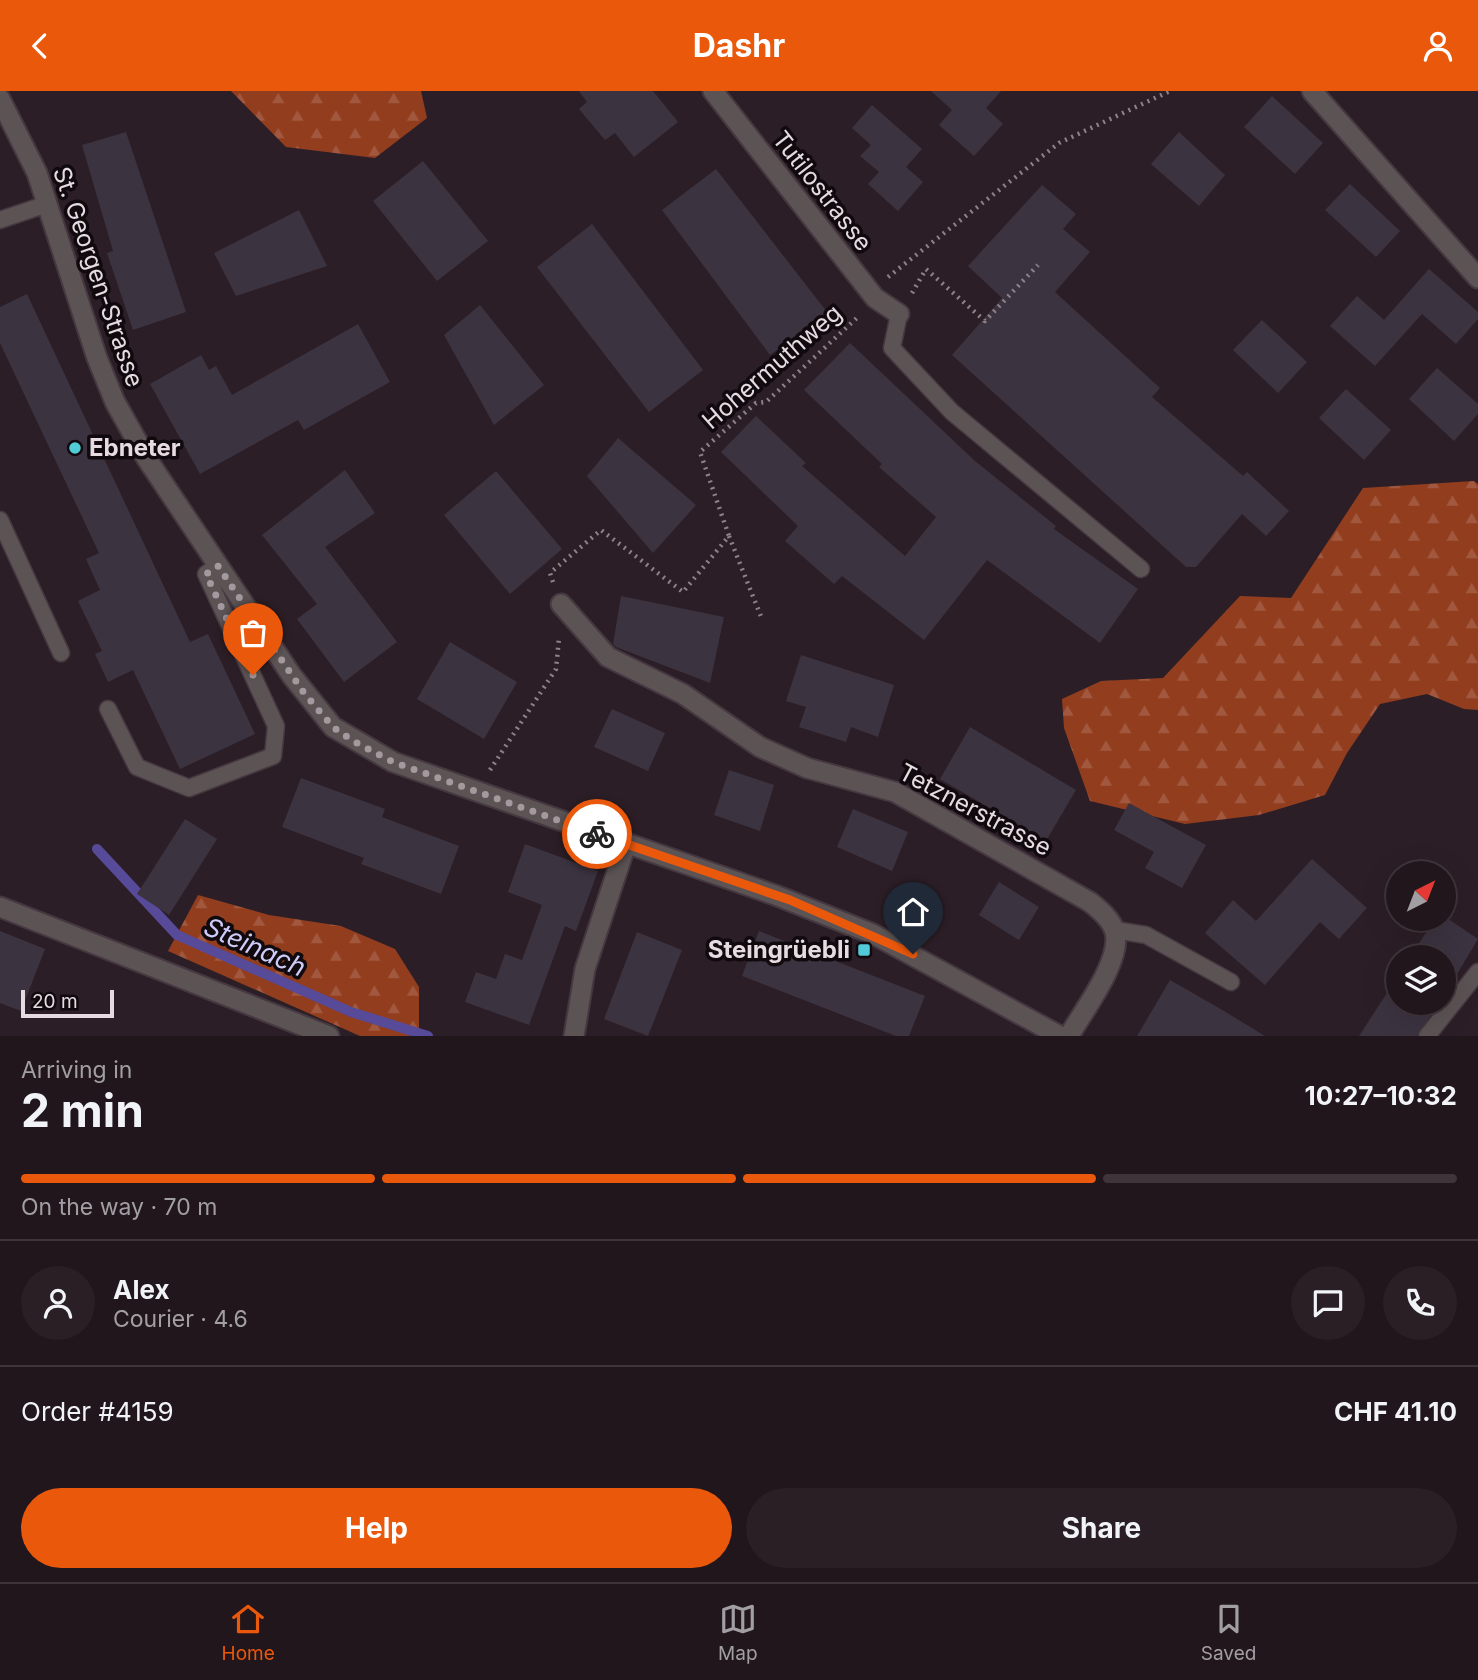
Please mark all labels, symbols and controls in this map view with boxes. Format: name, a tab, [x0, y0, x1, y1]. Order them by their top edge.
text: Dashr	[693, 26, 785, 65]
icon: back	[21, 27, 59, 65]
icon: person	[1419, 27, 1457, 65]
street label: Tutilostrasse	[767, 125, 878, 256]
street label: St. Georgen-Strasse	[47, 163, 150, 391]
street label: Hohermuthweg	[696, 298, 847, 435]
place label: Ebneter	[89, 433, 181, 462]
marker: Ebneter	[67, 440, 83, 456]
pin	[223, 603, 283, 675]
icon: bag	[234, 614, 272, 652]
street label: Tetznerstrasse	[894, 757, 1056, 862]
courier	[562, 799, 632, 869]
icon: bike	[578, 815, 616, 853]
north arrow	[1386, 861, 1456, 931]
map controls	[1386, 861, 1456, 1015]
pin	[883, 882, 943, 954]
icon: home	[894, 893, 932, 931]
water label: Steinach	[200, 910, 311, 983]
place label: Steingrüebli	[708, 935, 850, 964]
marker: Steingrüebli	[856, 942, 872, 958]
button: layers	[1386, 945, 1456, 1015]
scale bar	[21, 987, 114, 1019]
text: 20 m	[32, 990, 78, 1013]
text: Arriving in	[21, 1056, 132, 1084]
text: 10:27–10:32	[1304, 1080, 1457, 1111]
text: 2 min	[21, 1082, 144, 1138]
text: On the way · 70 m	[21, 1193, 217, 1221]
button: person	[21, 1266, 95, 1340]
button: chat	[1291, 1266, 1365, 1340]
button: phone	[1383, 1266, 1457, 1340]
text: Alex	[113, 1274, 170, 1305]
text: Courier · 4.6	[113, 1305, 248, 1333]
text: Order #4159	[21, 1396, 174, 1427]
text: CHF 41.10	[1334, 1396, 1457, 1427]
button: Help	[21, 1488, 732, 1568]
button: Share	[746, 1488, 1457, 1568]
tab: Home	[222, 1600, 275, 1665]
tab: Map	[718, 1600, 758, 1665]
tab: Saved	[1201, 1600, 1256, 1665]

